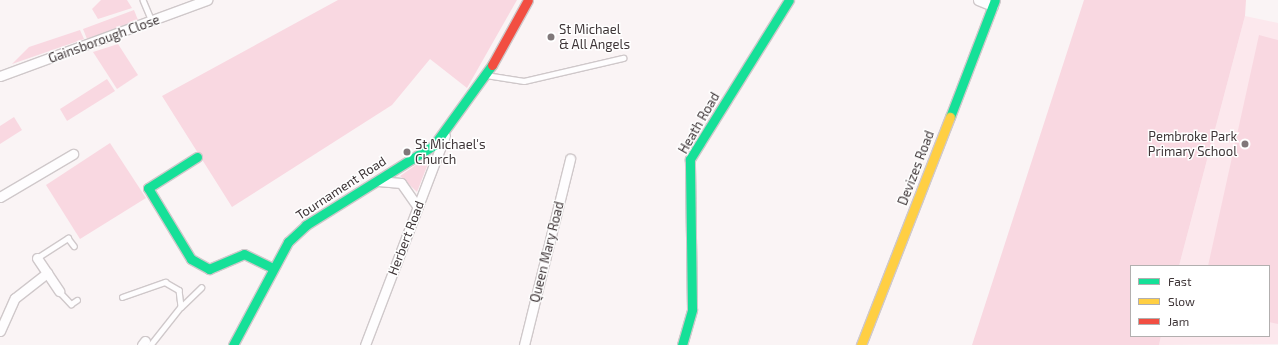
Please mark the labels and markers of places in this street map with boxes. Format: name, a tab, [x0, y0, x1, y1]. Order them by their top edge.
place label: St Michael & All Angels	[559, 22, 631, 53]
marker: St Michael & All Angels	[546, 32, 556, 42]
place label: Pembroke Park Primary School	[1148, 129, 1237, 160]
place label: St Michael's Church	[415, 137, 486, 168]
marker: Pembroke Park Primary School	[1240, 139, 1250, 149]
marker: St Michael's Church	[402, 147, 412, 157]

